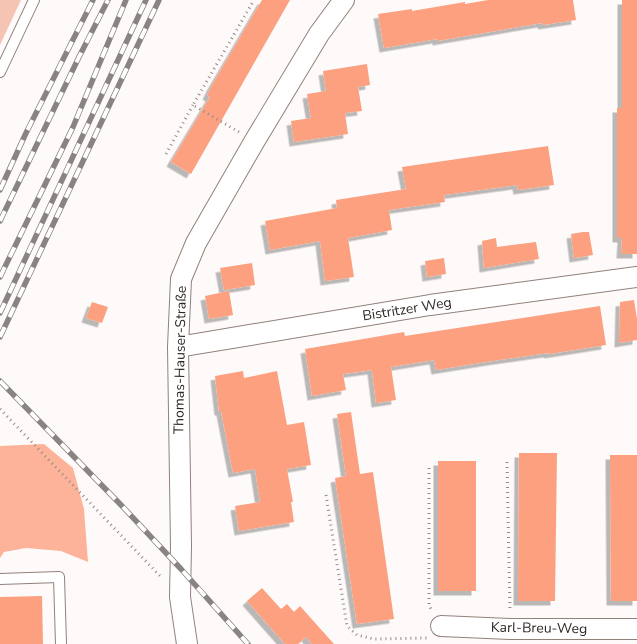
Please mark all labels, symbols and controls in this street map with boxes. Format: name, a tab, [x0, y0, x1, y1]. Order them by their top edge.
street label: Thomas-Hauser-Straße	[169, 286, 191, 434]
street label: Bistritzer Weg	[361, 293, 453, 325]
street label: Karl-Breu-Weg	[491, 618, 587, 638]

